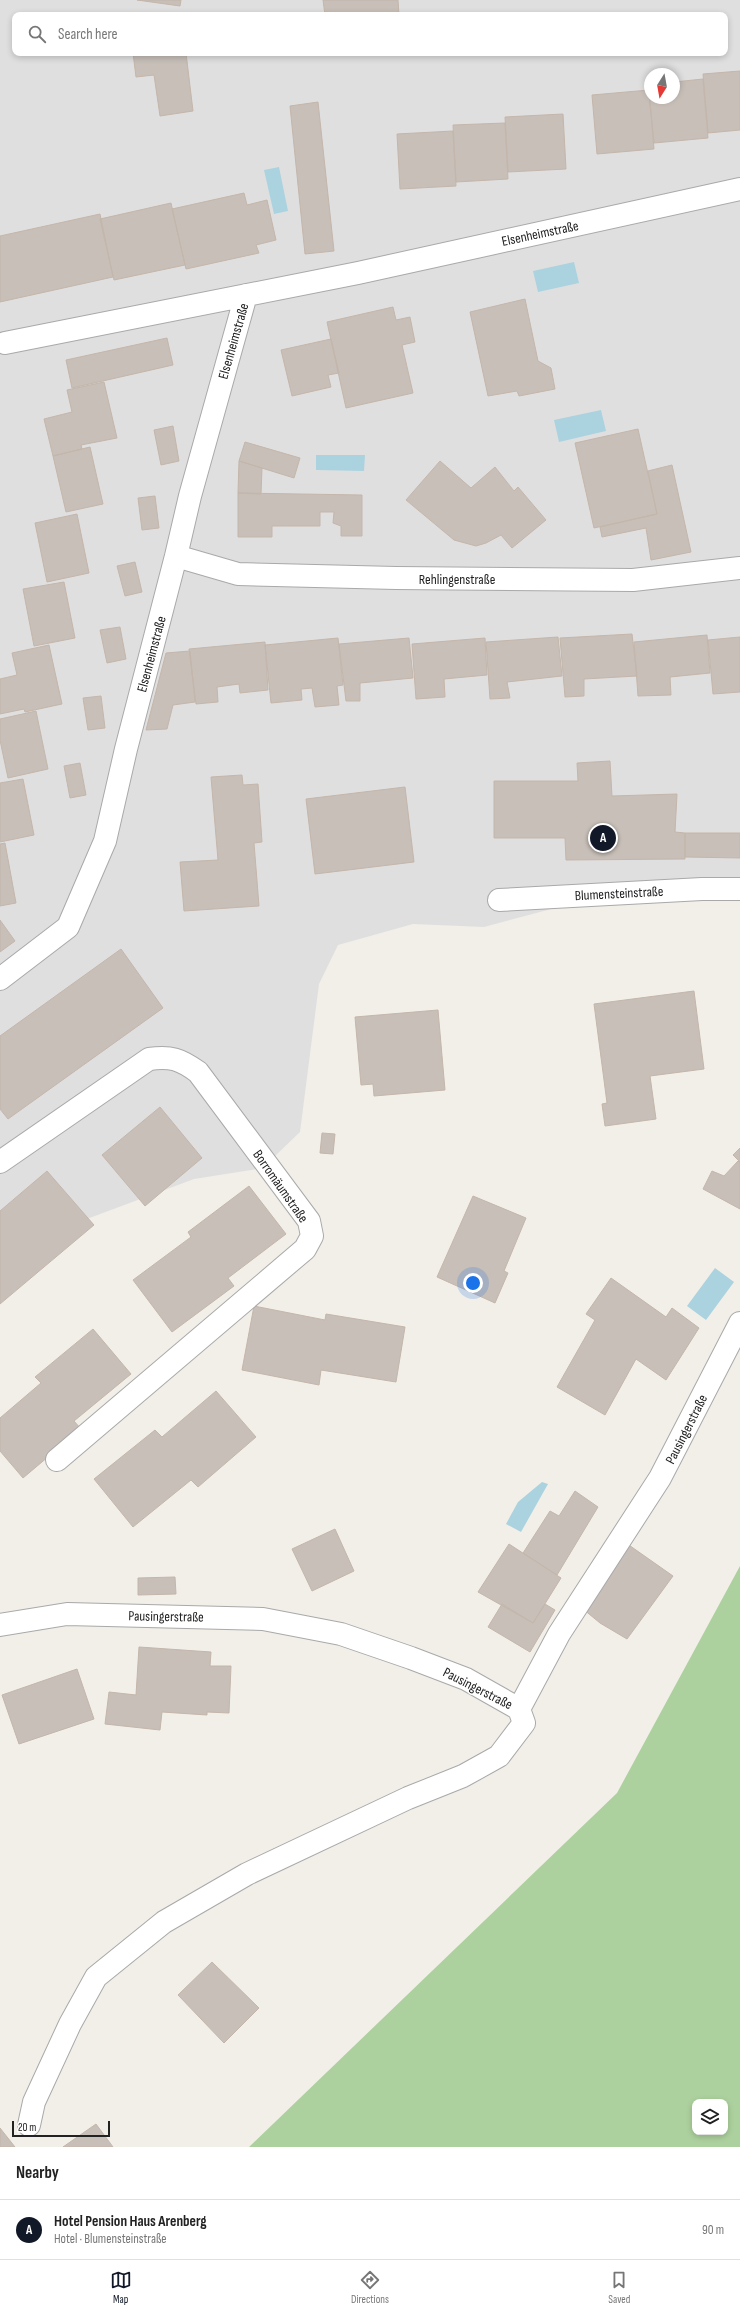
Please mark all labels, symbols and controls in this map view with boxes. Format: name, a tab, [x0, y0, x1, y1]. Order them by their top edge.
search box	[12, 12, 728, 56]
icon: search	[26, 23, 48, 45]
text: Search here	[58, 25, 118, 44]
north arrow	[644, 68, 680, 104]
street label: Elsenheimstraße	[500, 217, 580, 250]
street label: Elsenheimstraße	[215, 301, 252, 381]
street label: Rehlingenstraße	[419, 571, 495, 588]
street label: Elsenheimstraße	[133, 614, 170, 694]
pin: A	[590, 823, 616, 853]
street label: Blumensteinstraße	[574, 883, 664, 904]
street label: Borromäumstraße	[249, 1147, 312, 1226]
your location	[463, 1273, 483, 1293]
street label: Pausingerstraße	[662, 1392, 711, 1467]
street label: Pausingerstraße	[128, 1607, 204, 1626]
street label: Pausingerstraße	[440, 1664, 515, 1713]
map controls	[692, 2099, 728, 2135]
button: layers	[692, 2099, 728, 2135]
scale bar	[12, 2119, 110, 2138]
text: 20 m	[18, 2121, 36, 2134]
text: Nearby	[16, 2163, 59, 2183]
text: Hotel Pension Haus Arenberg	[54, 2212, 207, 2231]
text: A	[26, 2222, 32, 2238]
text: 90 m	[702, 2222, 724, 2238]
text: Hotel · Blumensteinstraße	[54, 2231, 167, 2247]
tab: Map	[110, 2269, 132, 2306]
tab: Directions	[351, 2269, 389, 2306]
tab: Saved	[608, 2269, 630, 2306]

